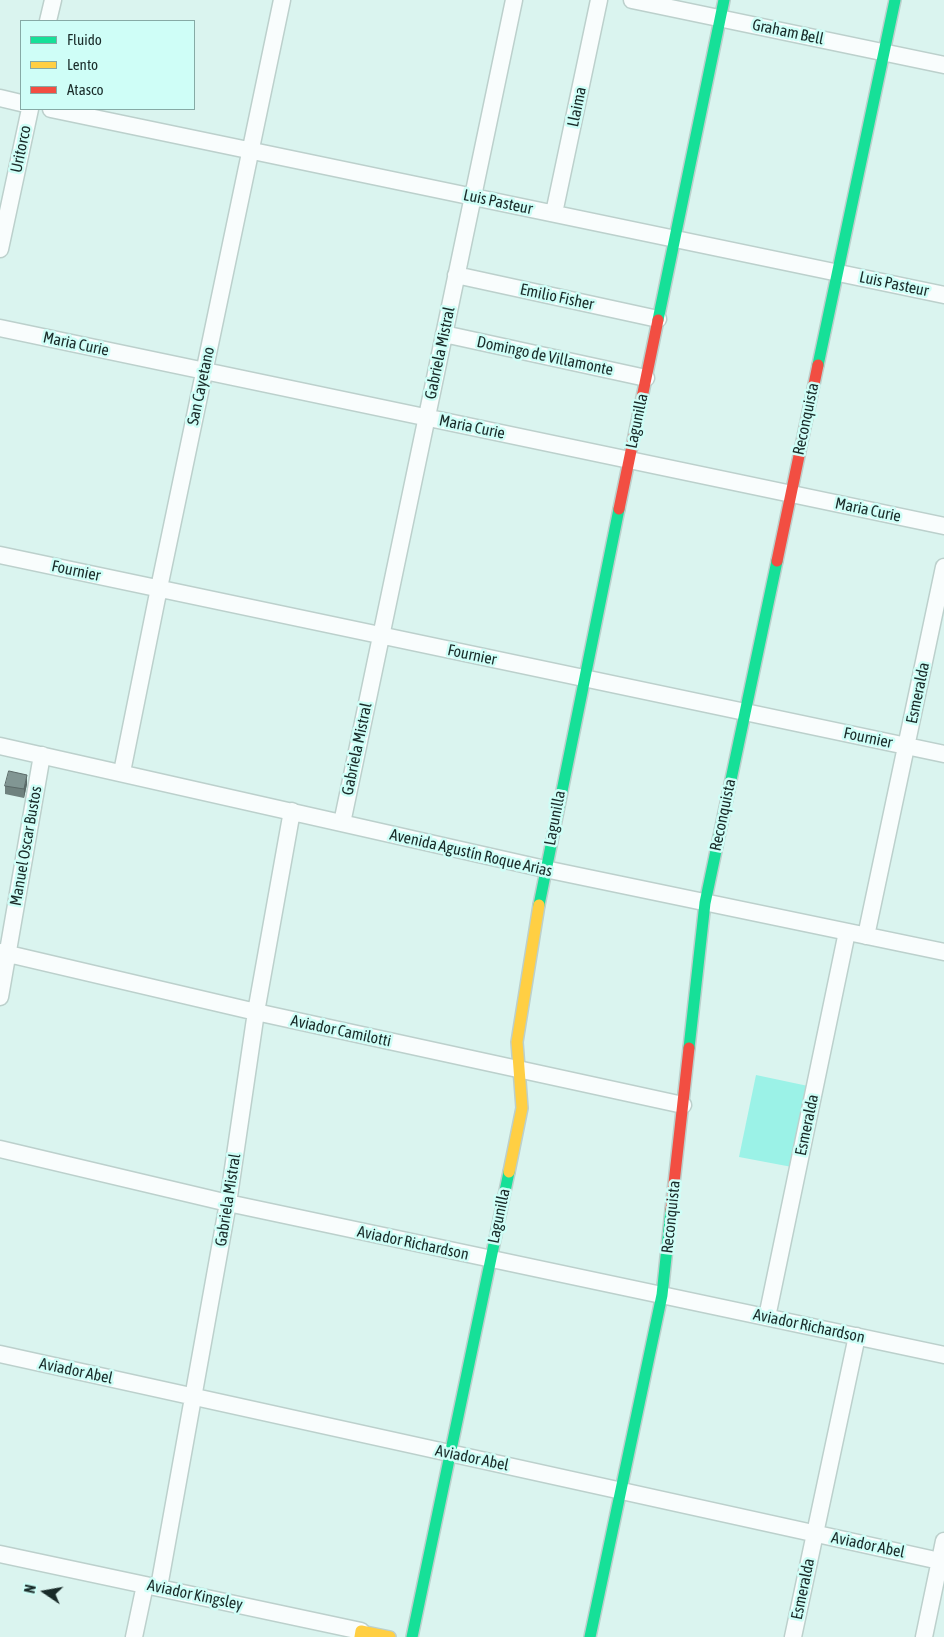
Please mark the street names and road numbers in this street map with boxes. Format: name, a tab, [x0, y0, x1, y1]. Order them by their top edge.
street label: Graham Bell	[751, 15, 825, 49]
street label: Llaima	[563, 85, 591, 129]
street label: Uritorco	[7, 124, 35, 174]
street label: Luis Pasteur	[462, 185, 534, 219]
street label: Luis Pasteur	[858, 267, 930, 301]
street label: Emilio Fisher	[518, 280, 596, 314]
street label: Gabriela Mistral	[421, 305, 459, 401]
street label: Maria Curie	[41, 328, 111, 360]
street label: Domingo de Villamonte	[475, 332, 615, 380]
street label: San Cayetano	[183, 345, 219, 427]
street label: Reconquista	[789, 381, 823, 457]
street label: Lagunilla	[622, 392, 652, 450]
street label: Maria Curie	[437, 411, 507, 443]
street label: Maria Curie	[833, 494, 903, 526]
street label: Fournier	[50, 556, 102, 586]
street label: Fournier	[446, 640, 498, 670]
street label: Esmeralda	[902, 661, 934, 725]
street label: Gabriela Mistral	[338, 701, 376, 797]
street label: Fournier	[842, 723, 894, 753]
street label: Reconquista	[706, 777, 740, 853]
street label: Manuel Oscar Bustos	[6, 785, 46, 907]
street label: Lagunilla	[540, 789, 570, 847]
street label: Avenida Agustín Roque Arias	[388, 825, 554, 881]
street label: Aviador Camilotti	[289, 1011, 393, 1051]
street label: Esmeralda	[791, 1093, 823, 1157]
street label: Gabriela Mistral	[211, 1152, 245, 1248]
street label: Reconquista	[658, 1180, 684, 1254]
street label: Lagunilla	[484, 1187, 514, 1245]
street label: Aviador Richardson	[355, 1222, 471, 1264]
street label: Aviador Richardson	[751, 1305, 867, 1347]
street label: Aviador Abel	[38, 1354, 114, 1388]
street label: Aviador Abel	[434, 1441, 510, 1475]
street label: Aviador Abel	[830, 1528, 906, 1562]
street label: Esmeralda	[787, 1557, 819, 1621]
street label: Aviador Kingsley	[145, 1576, 245, 1614]

